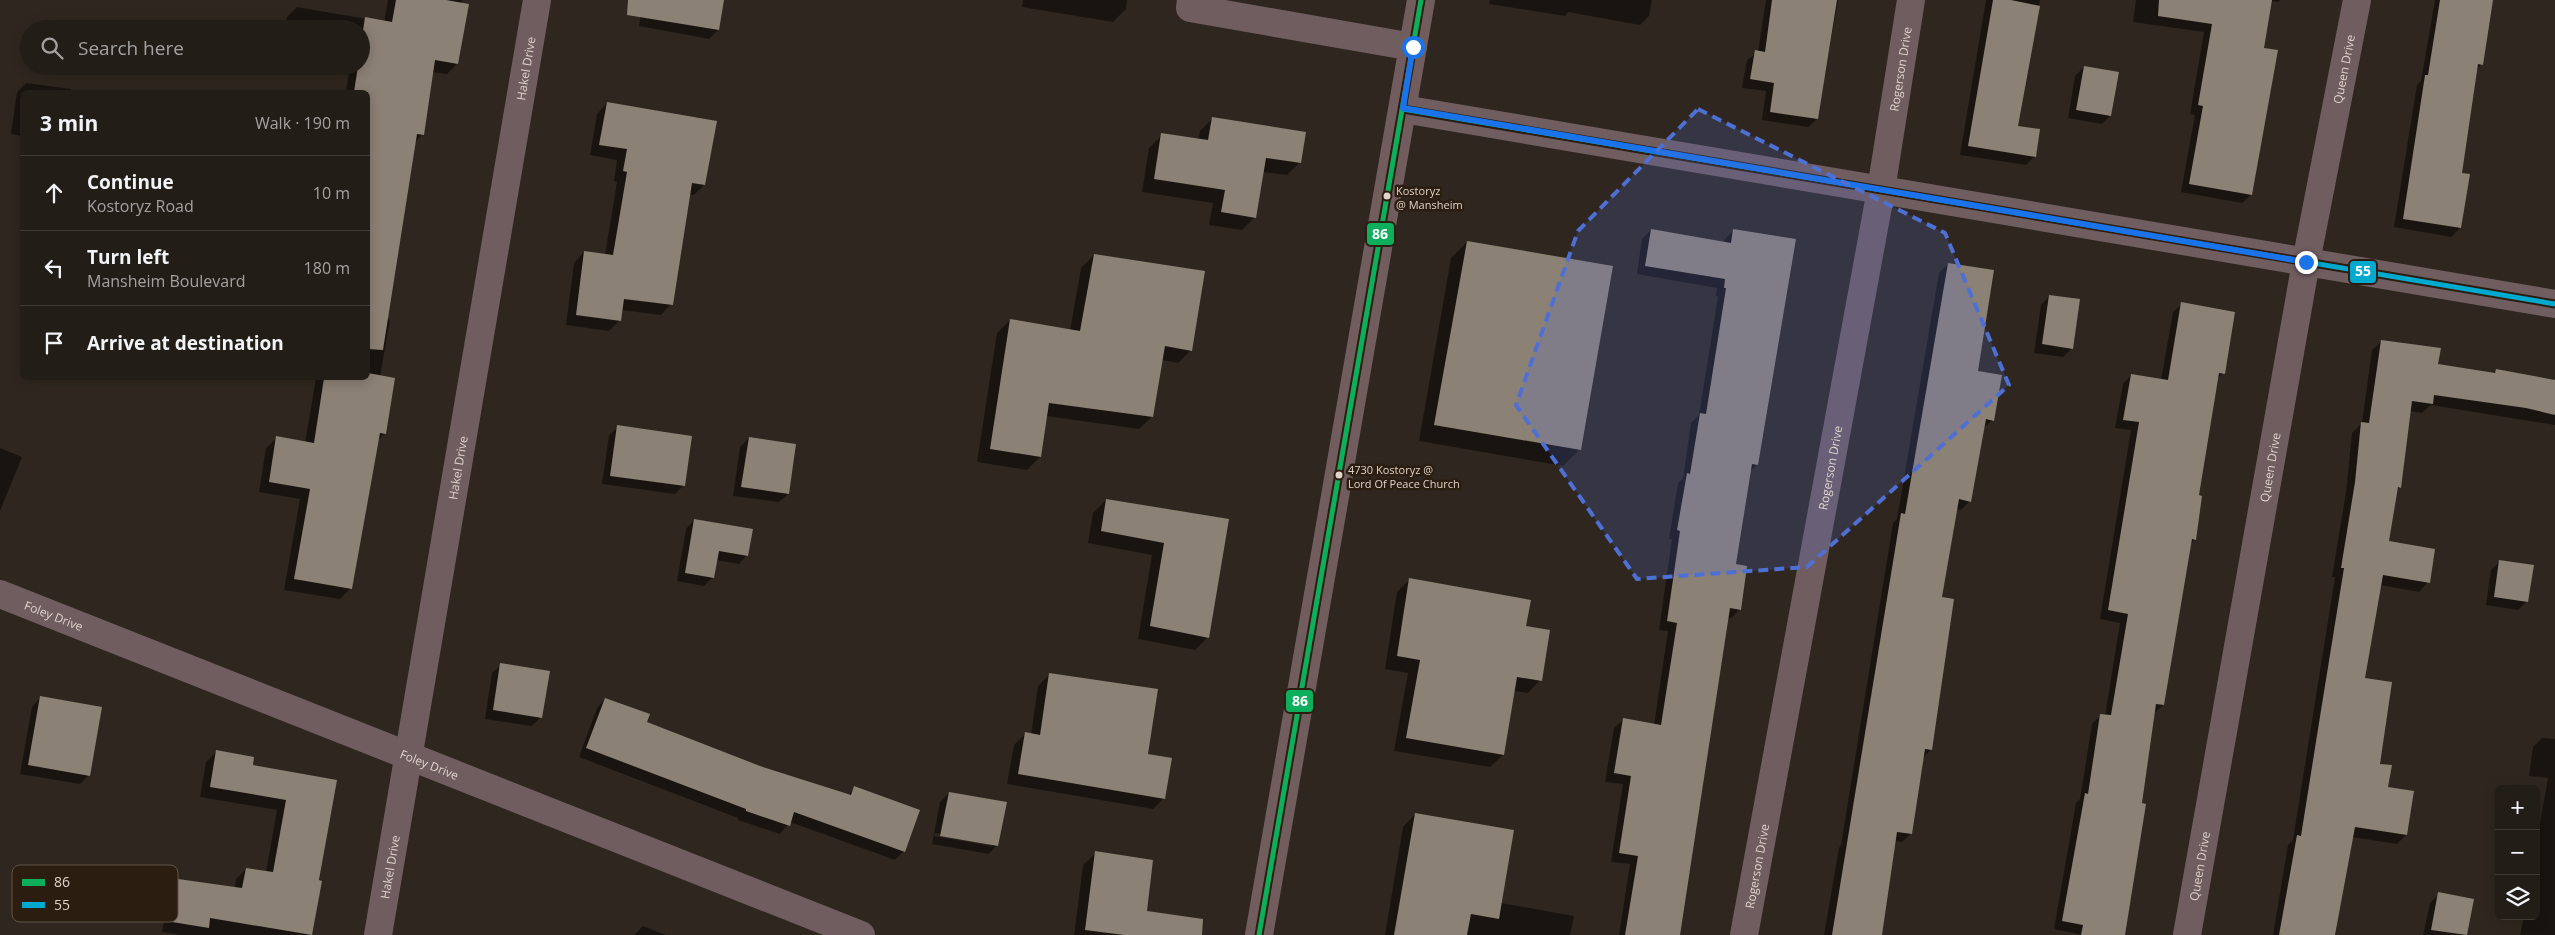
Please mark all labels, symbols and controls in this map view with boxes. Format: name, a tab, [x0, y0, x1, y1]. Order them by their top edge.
search box	[20, 20, 370, 75]
street label: Rogerson Drive	[1885, 25, 1915, 113]
street label: Queen Drive	[2329, 33, 2359, 105]
icon: search	[38, 34, 66, 62]
text: Search here	[78, 35, 184, 61]
street label: Hakel Drive	[512, 35, 539, 101]
route start	[1402, 36, 1425, 59]
text: 3 min	[40, 109, 98, 137]
text: Walk · 190 m	[255, 112, 350, 134]
text: Continue	[87, 169, 174, 195]
icon: ahead	[40, 179, 68, 207]
text: 10 m	[313, 182, 350, 204]
place label: Kostoryz @ Mansheim	[1396, 183, 1463, 212]
marker: Kostoryz @ Mansheim	[1382, 191, 1392, 201]
text: Kostoryz Road	[87, 195, 194, 217]
line badge: 86	[1366, 222, 1395, 246]
text: 86	[1372, 224, 1388, 243]
text: Turn left	[87, 244, 169, 270]
route end	[2295, 251, 2318, 274]
icon: left	[40, 254, 68, 282]
text: 180 m	[304, 257, 350, 279]
line badge: 55	[2349, 260, 2377, 284]
text: 55	[2355, 261, 2371, 280]
text: Mansheim Boulevard	[87, 270, 246, 292]
icon: arrive	[40, 329, 68, 357]
text: Arrive at destination	[87, 330, 284, 356]
street label: Rogerson Drive	[1814, 424, 1846, 511]
street label: Queen Drive	[2255, 431, 2284, 503]
street label: Hakel Drive	[444, 434, 471, 501]
place label: 4730 Kostoryz @ Lord Of Peace Church	[1348, 462, 1460, 491]
marker: 4730 Kostoryz @ Lord Of Peace Church	[1334, 470, 1344, 480]
street label: Foley Drive	[22, 596, 86, 635]
line badge: 86	[1285, 689, 1314, 713]
text: 86	[1292, 691, 1308, 710]
street label: Foley Drive	[398, 745, 462, 783]
map controls	[2495, 785, 2540, 920]
button: +	[2495, 785, 2540, 830]
street label: Rogerson Drive	[1741, 822, 1773, 910]
street label: Queen Drive	[2185, 830, 2214, 902]
button: −	[2495, 830, 2540, 875]
street label: Hakel Drive	[376, 834, 403, 900]
legend	[12, 865, 178, 922]
text: 86	[54, 872, 70, 891]
button: layers	[2495, 875, 2540, 920]
text: 55	[54, 895, 70, 914]

